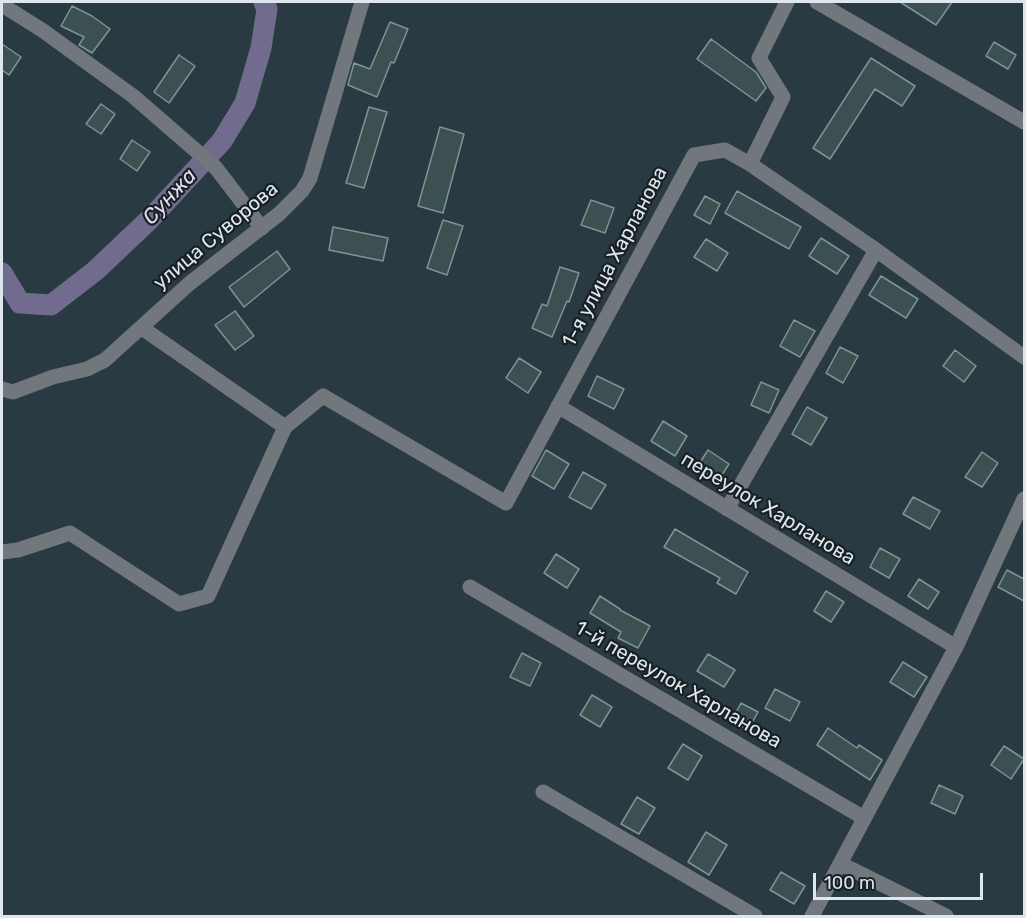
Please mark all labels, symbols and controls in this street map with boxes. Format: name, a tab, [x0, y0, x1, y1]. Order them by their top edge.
street label: 1-я улица Харланова	[557, 163, 673, 351]
water label: Сунжа	[138, 164, 202, 230]
street label: улица Суворова	[149, 177, 283, 295]
street label: переулок Харланова	[677, 448, 859, 570]
street label: 1-й переулок Харланова	[571, 616, 785, 754]
scale bar	[816, 861, 986, 899]
text: 100 m	[824, 872, 875, 894]

